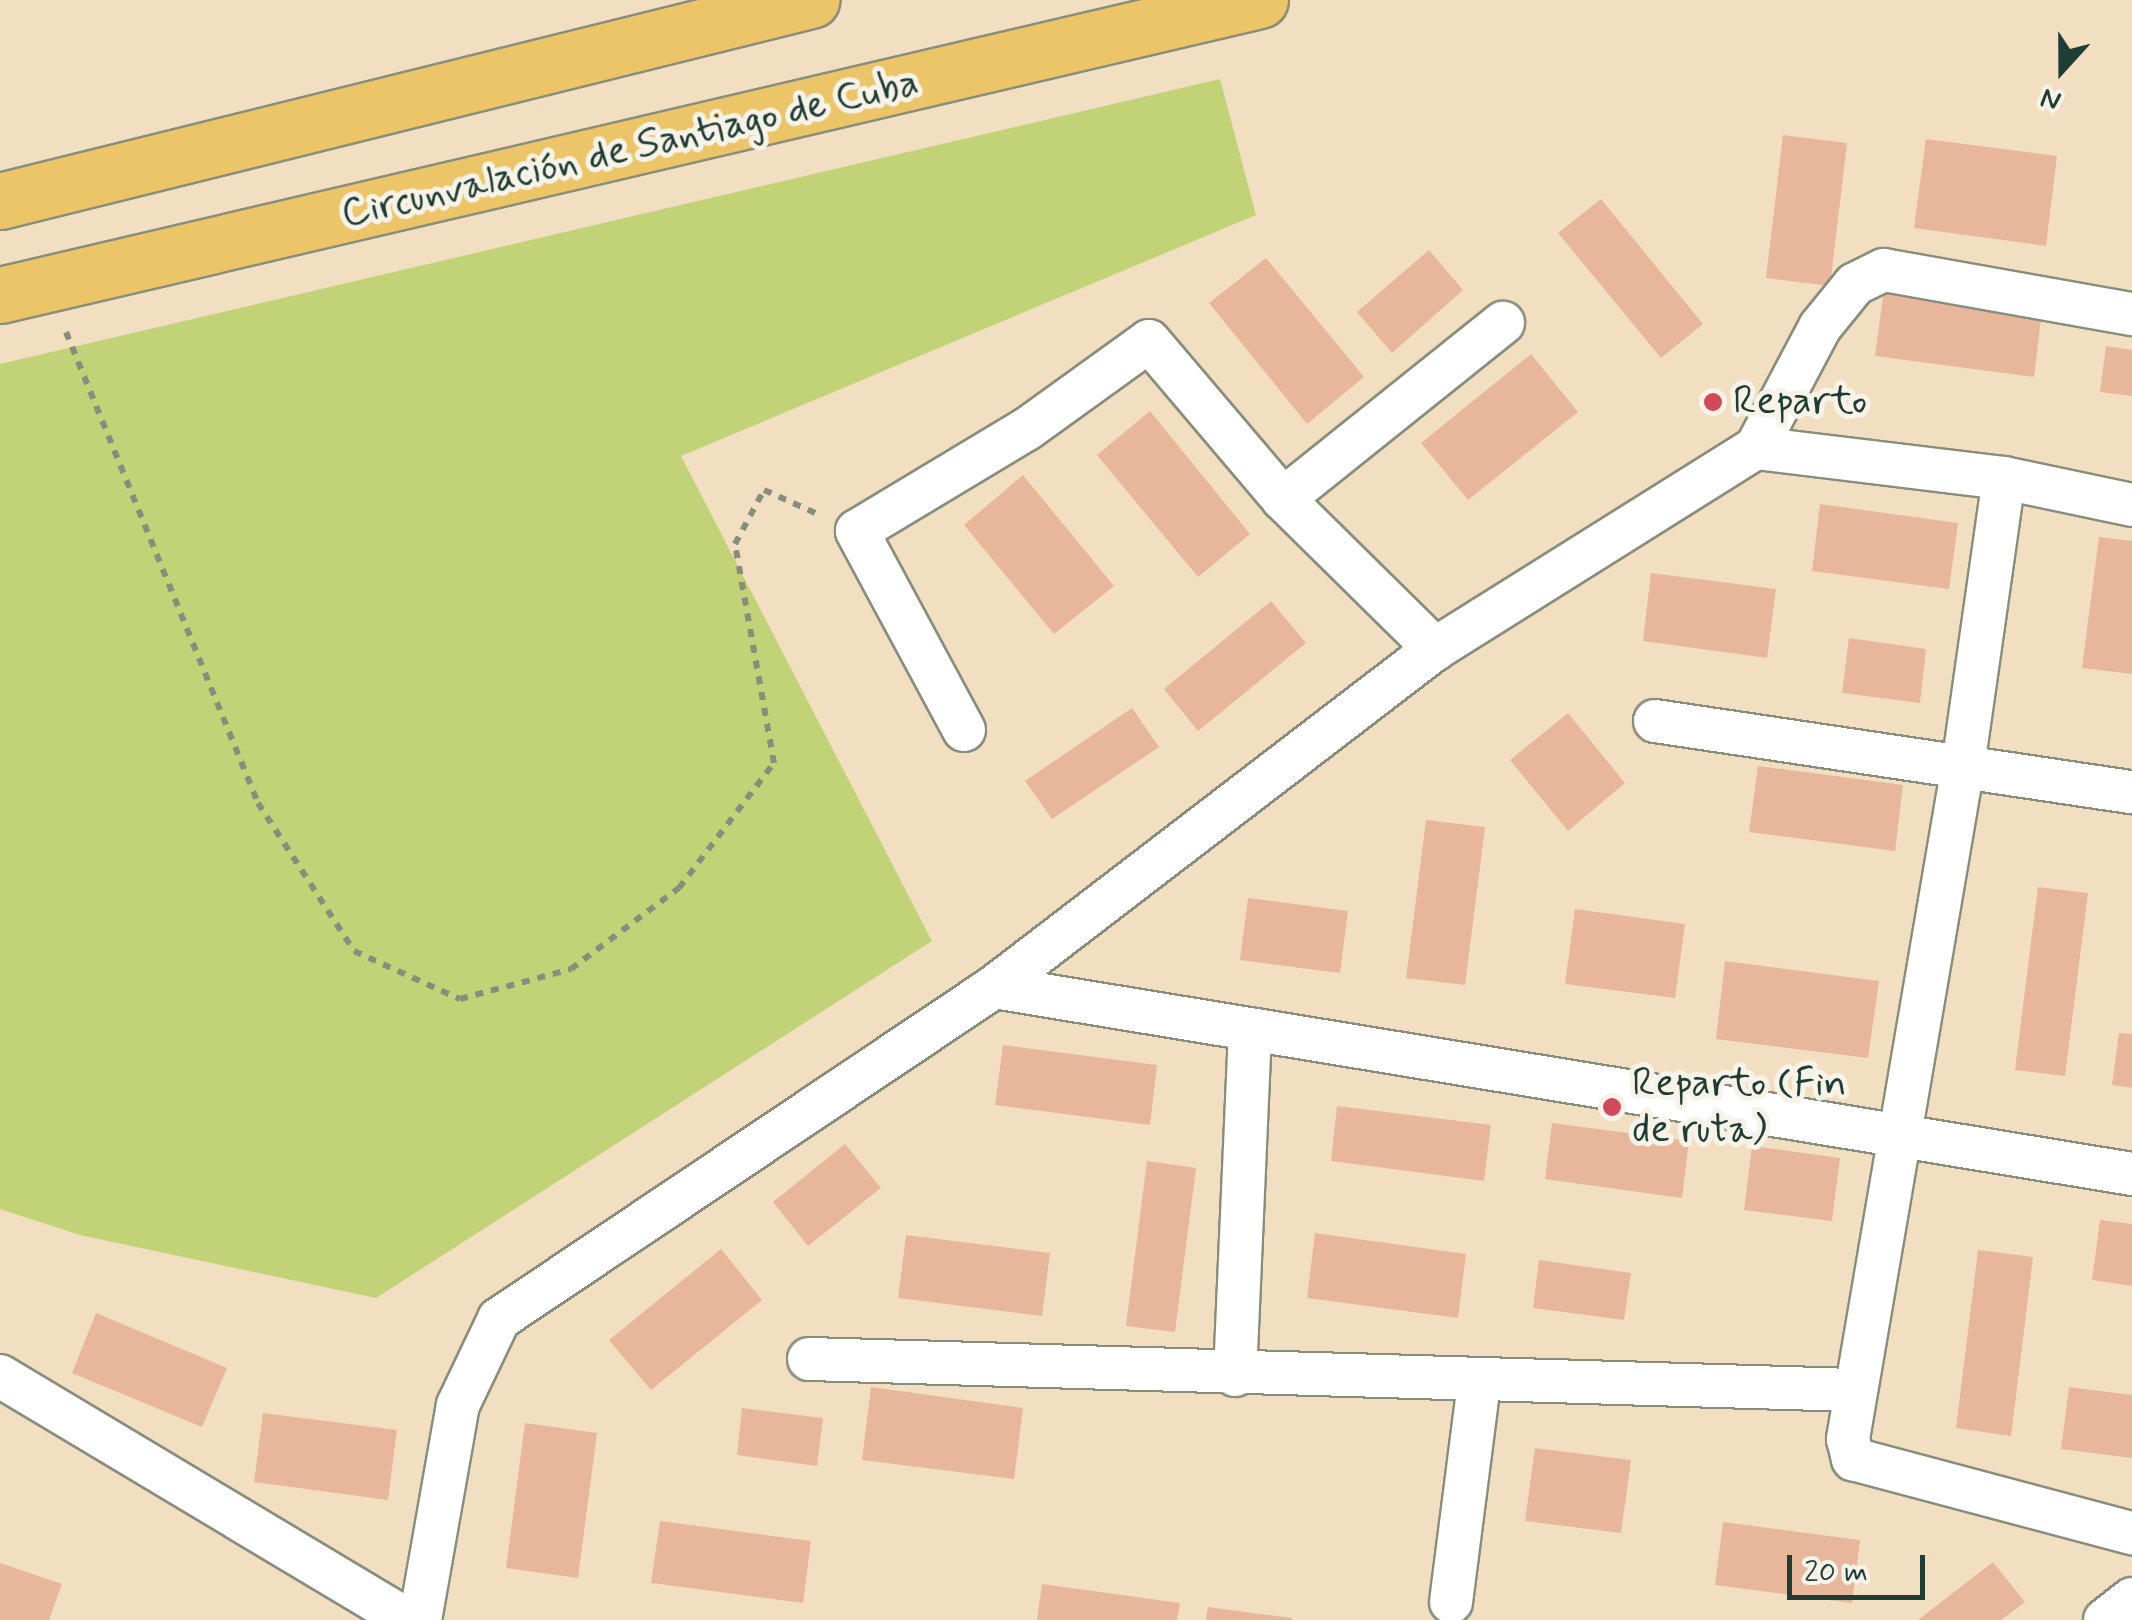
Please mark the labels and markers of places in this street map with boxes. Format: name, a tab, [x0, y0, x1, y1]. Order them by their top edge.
place label: Reparto	[1733, 378, 1867, 426]
marker: Reparto	[1702, 391, 1724, 413]
place label: Reparto (Fin de ruta)	[1632, 1060, 1847, 1154]
marker: Reparto (Fin de ruta)	[1601, 1096, 1623, 1118]

